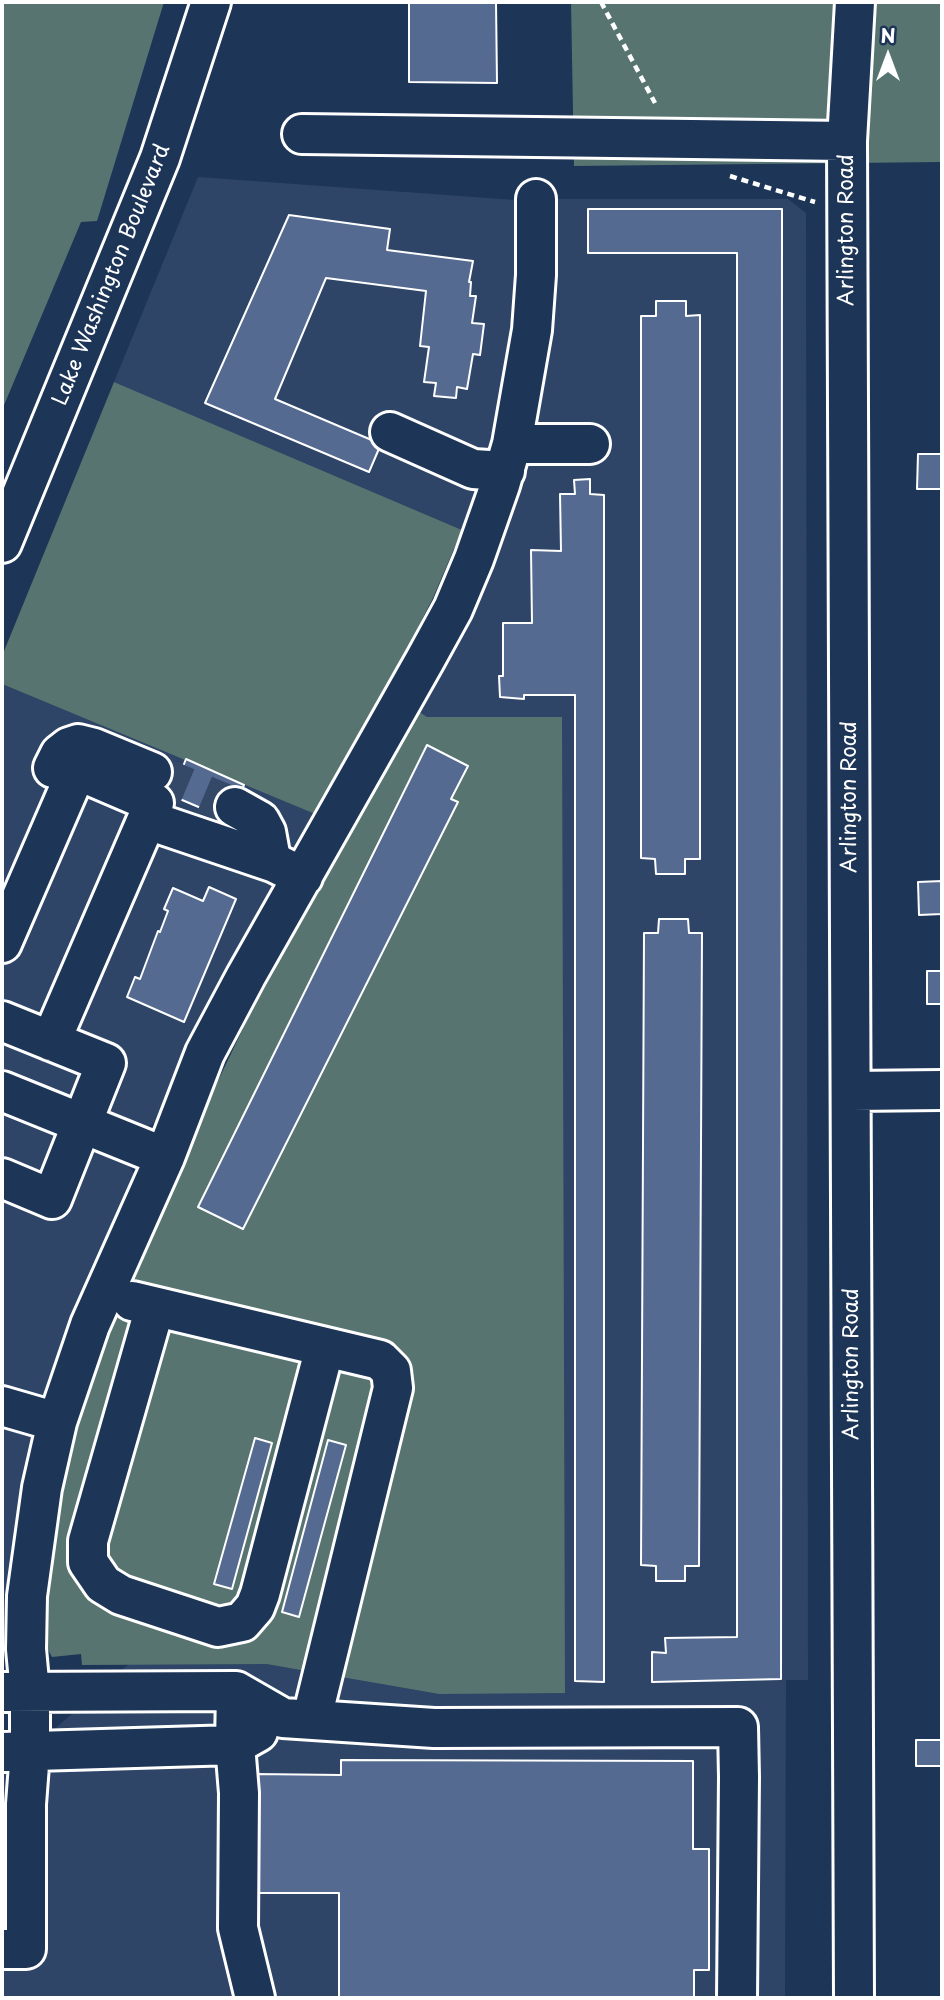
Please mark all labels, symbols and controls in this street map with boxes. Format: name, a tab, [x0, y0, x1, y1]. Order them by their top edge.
north arrow	[853, 21, 923, 91]
text: N	[880, 21, 896, 49]
street label: Lake Washington Boulevard	[48, 141, 176, 409]
street label: Arlington Road	[834, 154, 860, 306]
street label: Arlington Road	[837, 721, 863, 873]
street label: Arlington Road	[839, 1288, 865, 1440]

